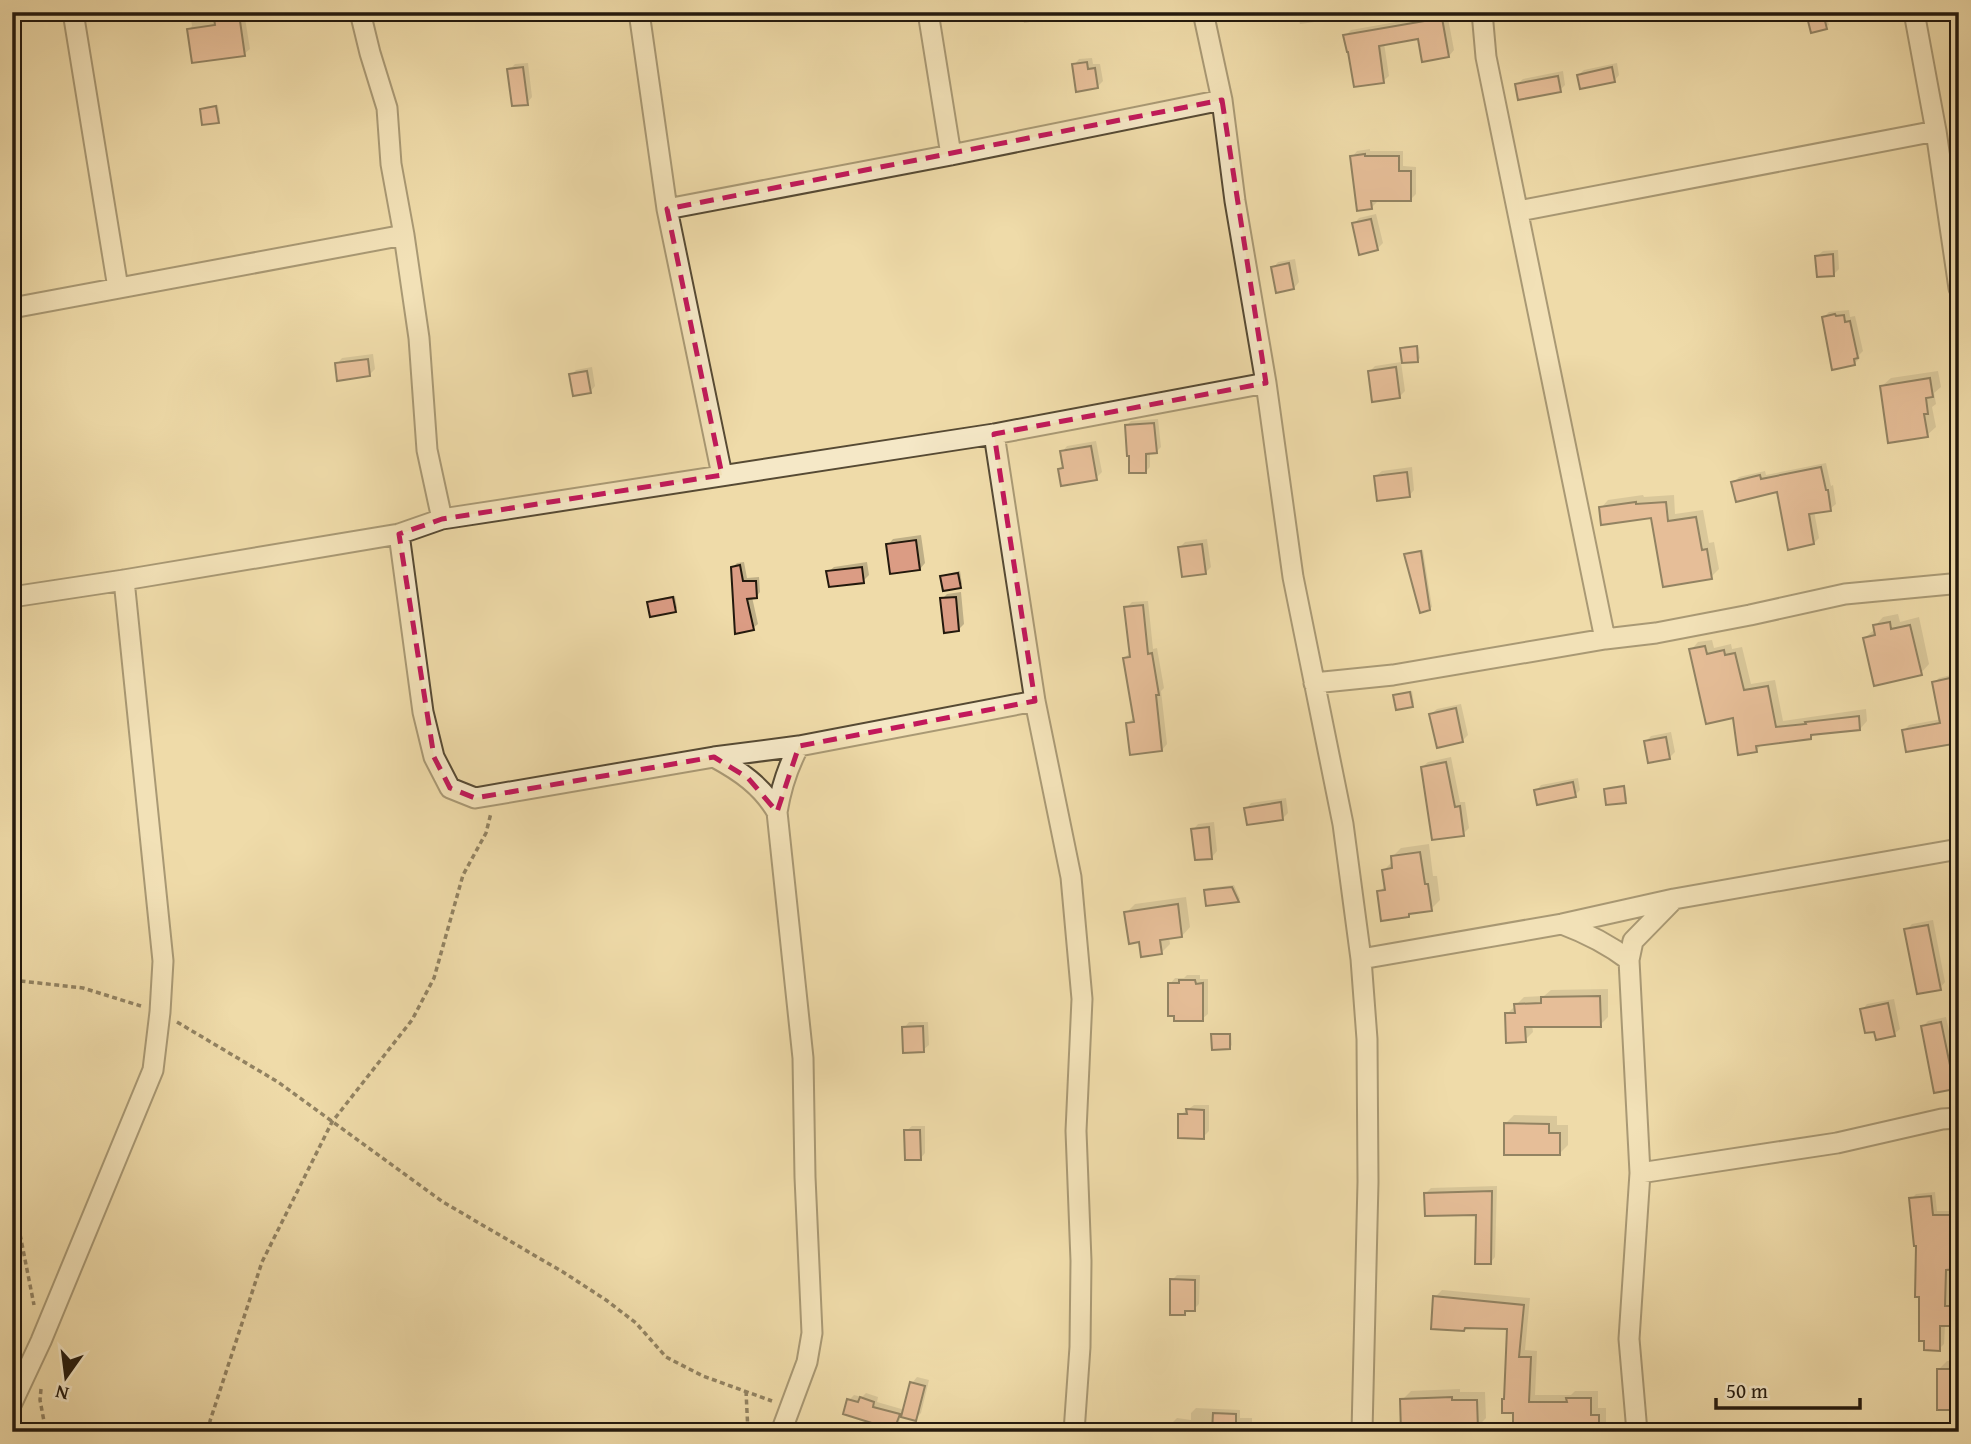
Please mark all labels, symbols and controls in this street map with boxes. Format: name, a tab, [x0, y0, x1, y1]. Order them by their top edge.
north arrow	[32, 1342, 102, 1412]
scale bar	[1716, 1367, 1859, 1411]
text: 50 m	[1726, 1375, 1768, 1406]
text: N	[52, 1378, 71, 1409]

